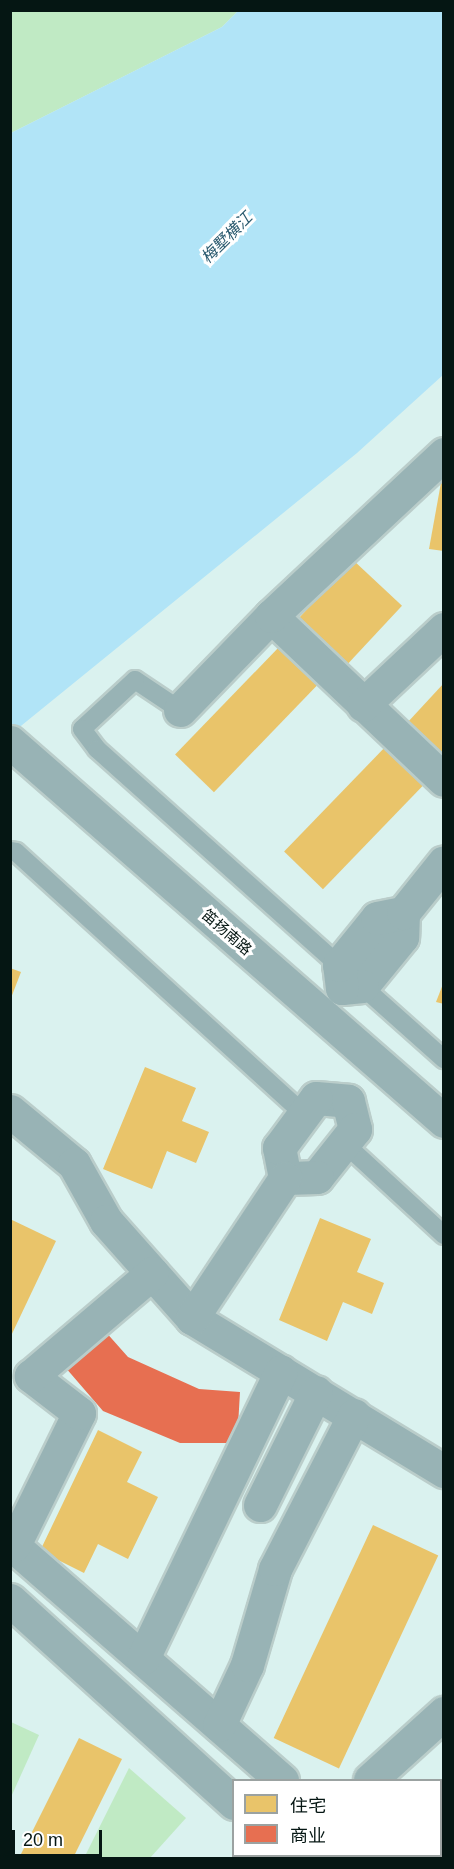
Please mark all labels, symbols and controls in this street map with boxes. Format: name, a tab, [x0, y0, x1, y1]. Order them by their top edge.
water label: 梅墅横江	[198, 209, 256, 267]
street label: 笛扬南路	[198, 906, 256, 958]
legend	[232, 1779, 442, 1857]
text: 住宅	[290, 1796, 326, 1816]
scale bar	[15, 1818, 105, 1856]
text: 商业	[290, 1826, 326, 1846]
text: 20 m	[23, 1830, 63, 1850]

